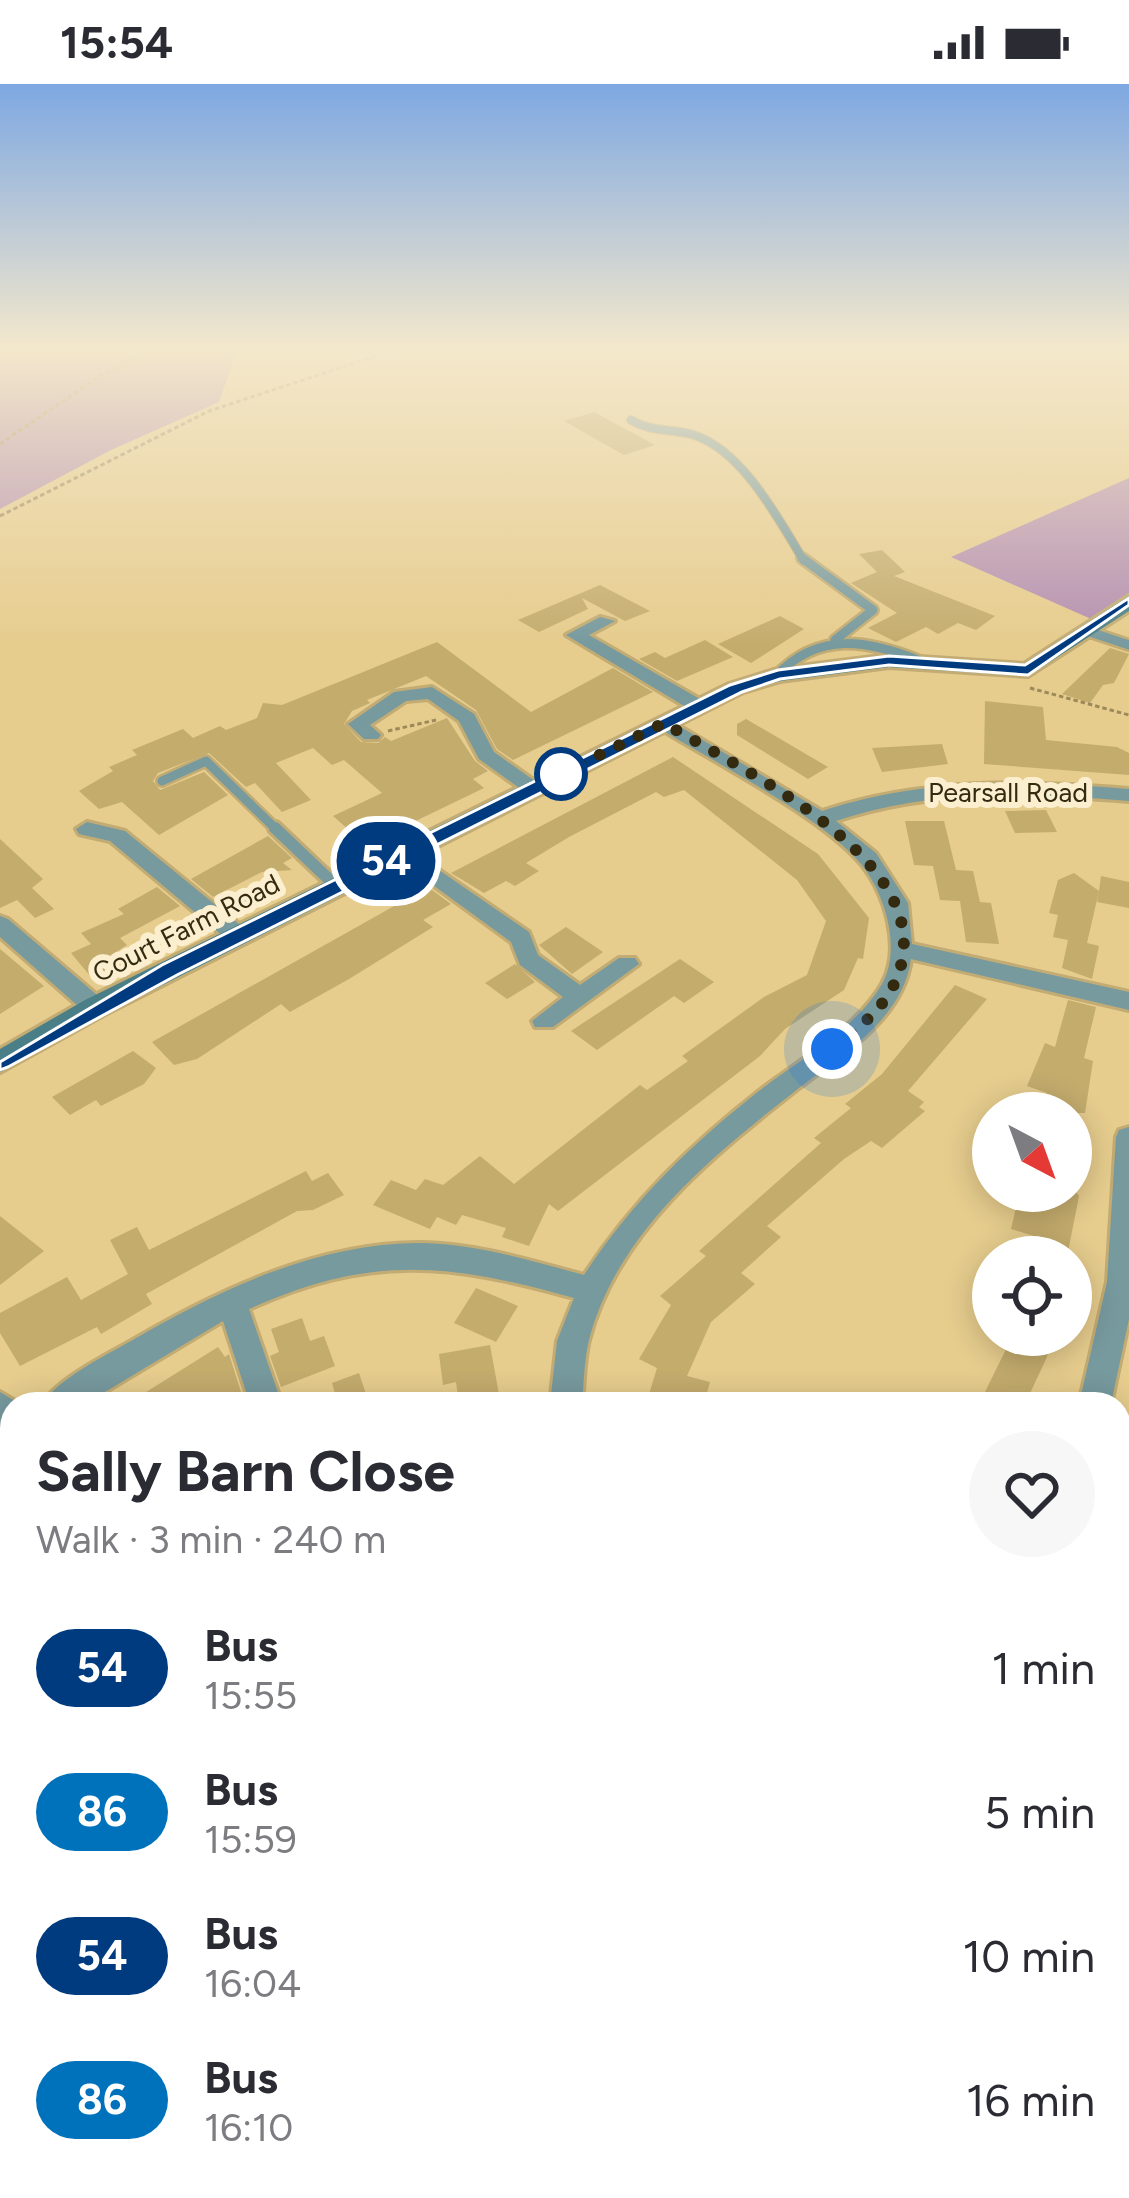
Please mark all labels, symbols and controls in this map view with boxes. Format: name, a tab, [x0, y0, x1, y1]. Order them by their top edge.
text: 15:54	[60, 15, 173, 69]
unlabelled marker	[536, 749, 586, 799]
street label: Pearsall Road	[928, 776, 1088, 809]
line badge: 54	[332, 822, 440, 900]
text: 54	[361, 835, 412, 886]
street label: Court Farm Road	[87, 867, 285, 989]
your location	[802, 1019, 862, 1079]
north arrow	[972, 1092, 1092, 1212]
map controls	[972, 1092, 1092, 1356]
button: locate	[972, 1236, 1092, 1356]
button: heart	[969, 1431, 1095, 1557]
text: Sally Barn Close	[36, 1437, 455, 1505]
text: Walk · 3 min · 240 m	[36, 1516, 386, 1563]
text: Bus	[204, 1618, 278, 1672]
text: 1 min	[991, 1641, 1095, 1695]
text: 54	[77, 1642, 128, 1693]
text: 15:55	[204, 1672, 297, 1719]
text: Bus	[204, 1762, 278, 1816]
text: 5 min	[984, 1785, 1095, 1839]
text: 86	[77, 1786, 127, 1837]
text: 15:59	[204, 1816, 297, 1863]
text: Bus	[204, 1906, 278, 1960]
text: 10 min	[963, 1929, 1095, 1983]
text: 54	[77, 1930, 128, 1981]
text: 16:04	[204, 1960, 301, 2007]
text: Bus	[204, 2050, 278, 2104]
text: 16 min	[966, 2073, 1095, 2127]
text: 86	[77, 2074, 127, 2125]
text: 16:10	[204, 2104, 293, 2151]

